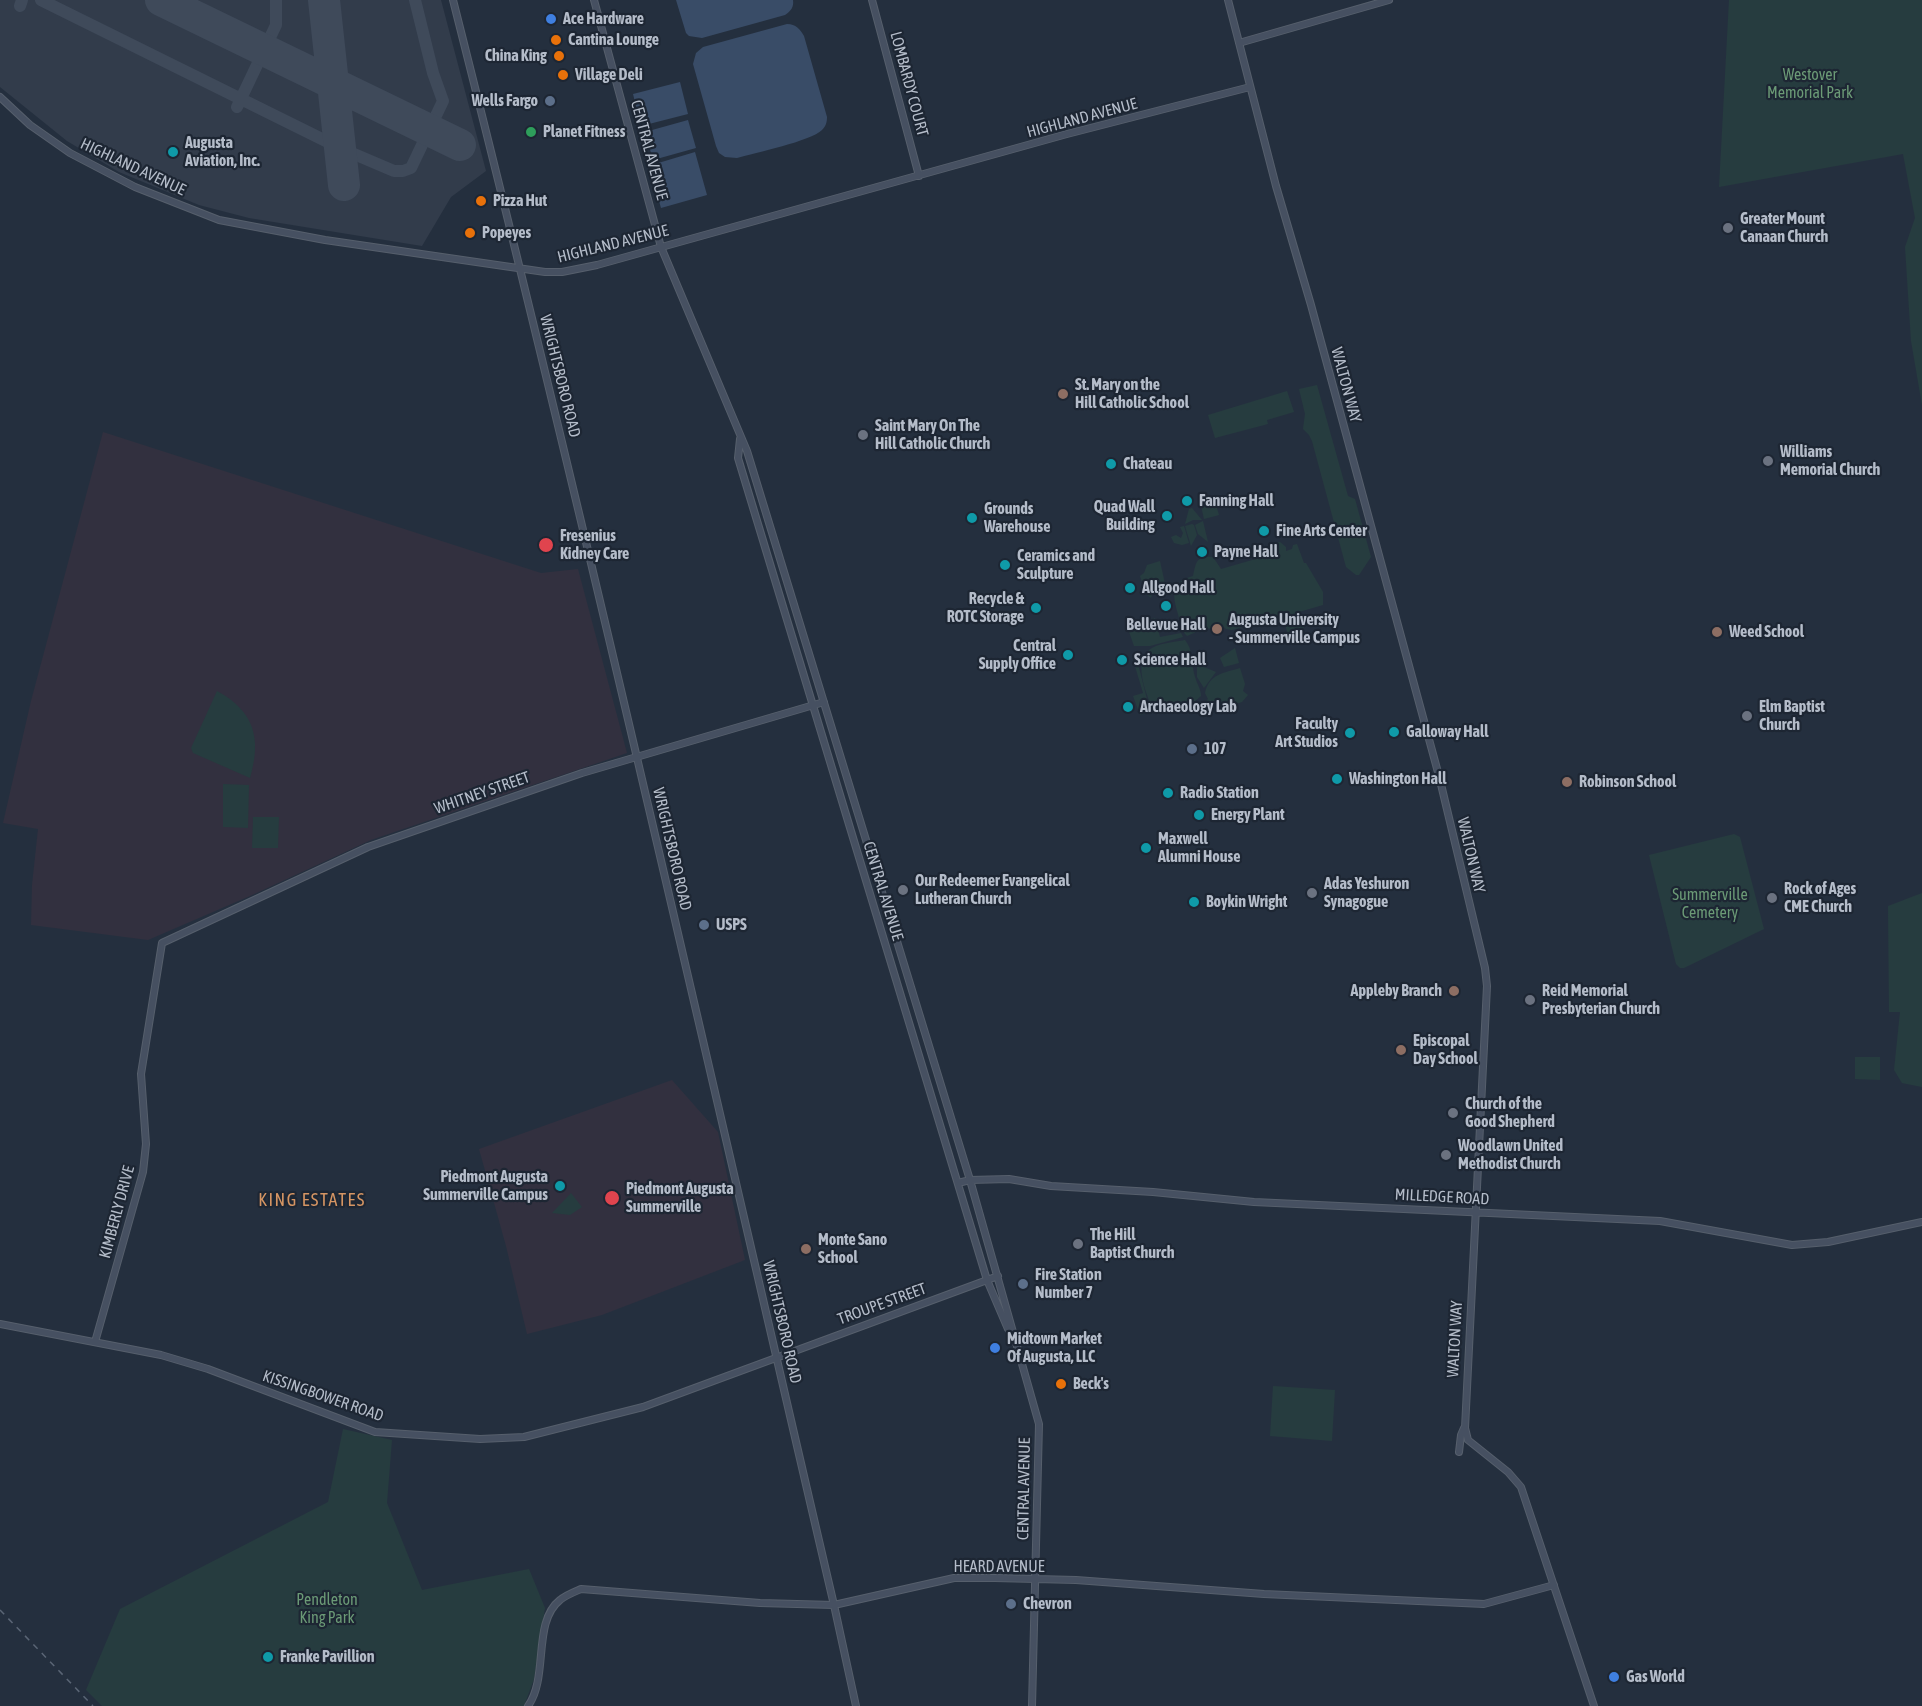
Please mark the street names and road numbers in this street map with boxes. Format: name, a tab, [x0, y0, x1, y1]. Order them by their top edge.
street label: LOMBARDY COURT	[886, 29, 932, 139]
street label: HIGHLAND AVENUE	[1025, 94, 1139, 142]
street label: CENTRAL AVENUE	[626, 98, 672, 202]
street label: HIGHLAND AVENUE	[77, 134, 189, 200]
street label: HIGHLAND AVENUE	[556, 221, 670, 267]
street label: WRIGHTSBORO ROAD	[536, 313, 584, 439]
street label: WALTON WAY	[1327, 345, 1365, 425]
street label: WHITNEY STREET	[432, 768, 532, 818]
street label: WRIGHTSBORO ROAD	[649, 786, 695, 912]
street label: WALTON WAY	[1453, 815, 1489, 895]
street label: CENTRAL AVENUE	[859, 839, 907, 943]
street label: KIMBERLY DRIVE	[95, 1164, 139, 1260]
street label: MILLEDGE ROAD	[1394, 1185, 1490, 1209]
street label: WRIGHTSBORO ROAD	[759, 1259, 805, 1385]
street label: TROUPE STREET	[835, 1279, 929, 1329]
street label: WALTON WAY	[1443, 1300, 1467, 1378]
street label: KISSINGBOWER ROAD	[260, 1366, 386, 1426]
street label: CENTRAL AVENUE	[1014, 1438, 1034, 1540]
street label: HEARD AVENUE	[954, 1557, 1044, 1577]

